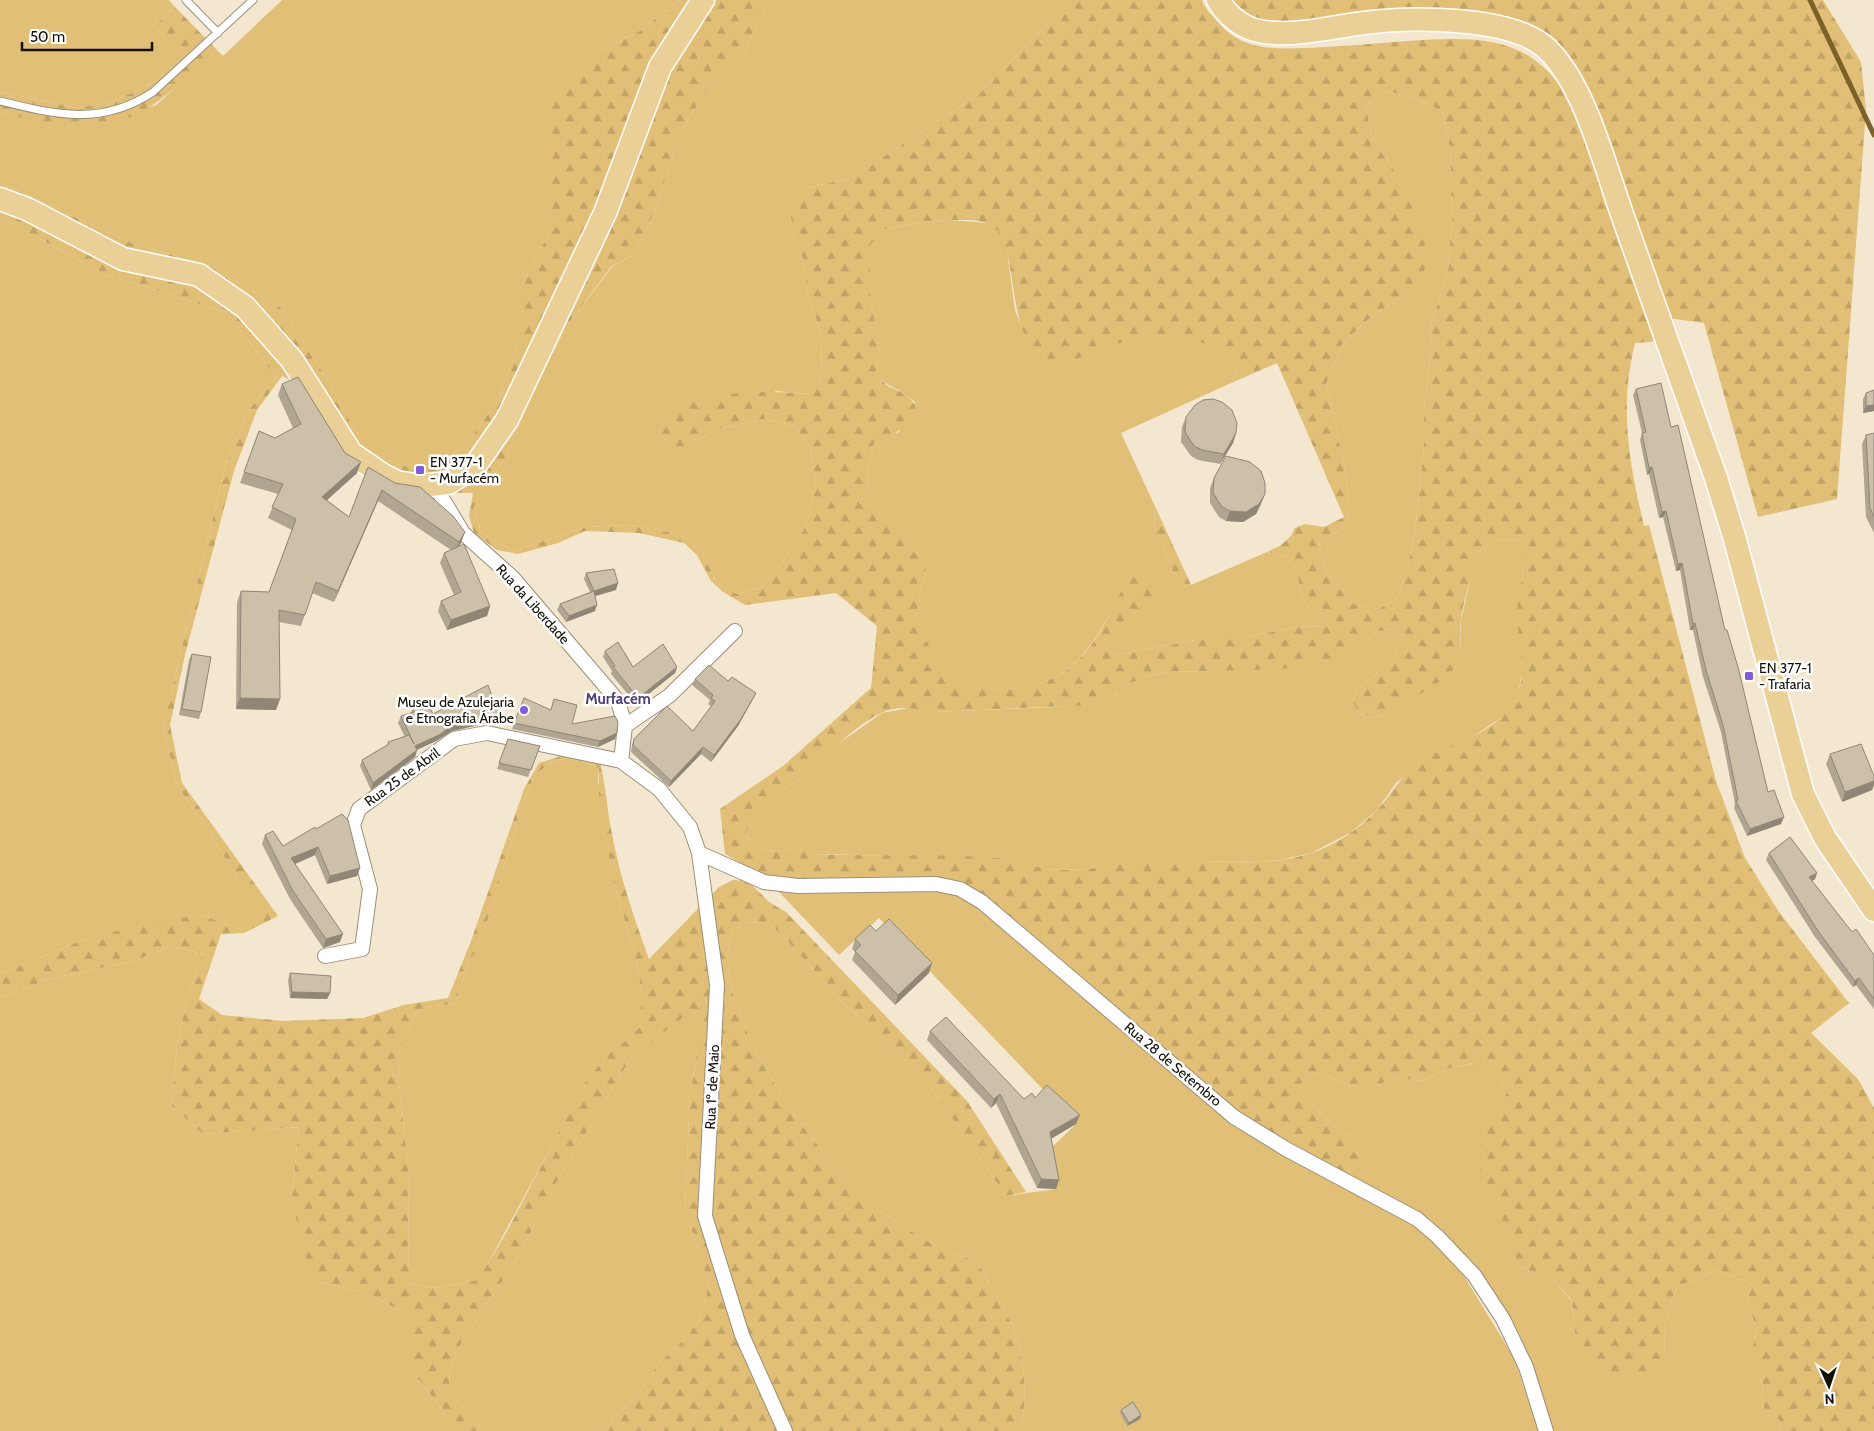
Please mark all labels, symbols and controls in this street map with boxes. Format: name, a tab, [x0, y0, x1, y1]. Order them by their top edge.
scale bar	[22, 20, 152, 52]
text: 50 m	[30, 28, 65, 46]
place label: EN 377-1 - Murfacém	[430, 453, 499, 487]
marker: EN 377-1 - Murfacém	[414, 464, 426, 476]
street label: Rua da Liberdade	[492, 560, 574, 648]
place label: EN 377-1 - Trafaria	[1759, 659, 1811, 693]
marker: EN 377-1 - Trafaria	[1743, 670, 1755, 682]
district label: Murfacém	[585, 690, 651, 708]
place label: Museu de Azulejaria e Etnografia Árabe	[397, 693, 514, 727]
marker: Museu de Azulejaria e Etnografia Árabe	[518, 704, 530, 716]
street label: Rua 25 de Abril	[361, 743, 444, 810]
street label: Rua 28 de Setembro	[1121, 1018, 1226, 1110]
street label: Rua 1º de Maio	[701, 1044, 723, 1130]
north arrow	[1804, 1361, 1854, 1411]
text: N	[1824, 1390, 1835, 1408]

